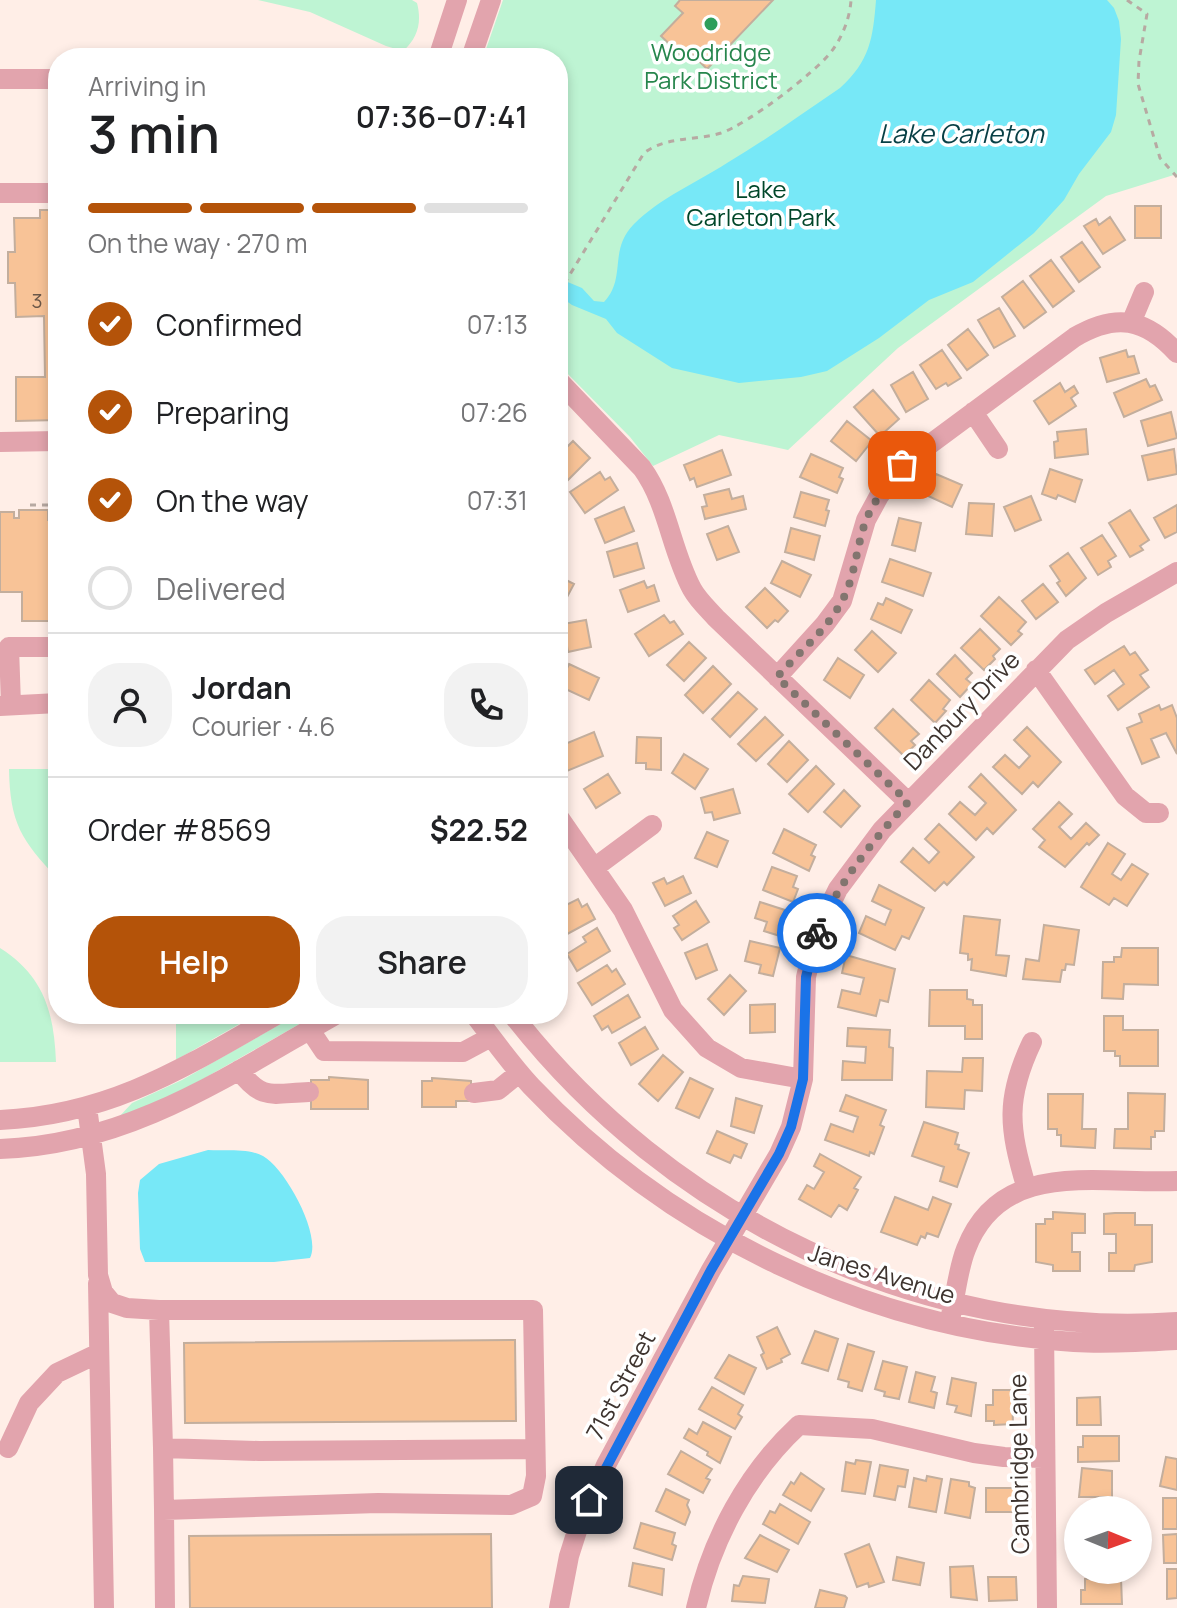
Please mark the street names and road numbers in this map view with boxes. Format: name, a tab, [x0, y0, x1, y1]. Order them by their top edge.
street label: Danbury Drive	[896, 643, 1026, 777]
street label: Janes Avenue	[804, 1235, 960, 1311]
street label: 71st Street	[578, 1325, 662, 1445]
street label: Cambridge Lane	[1000, 1374, 1036, 1554]

